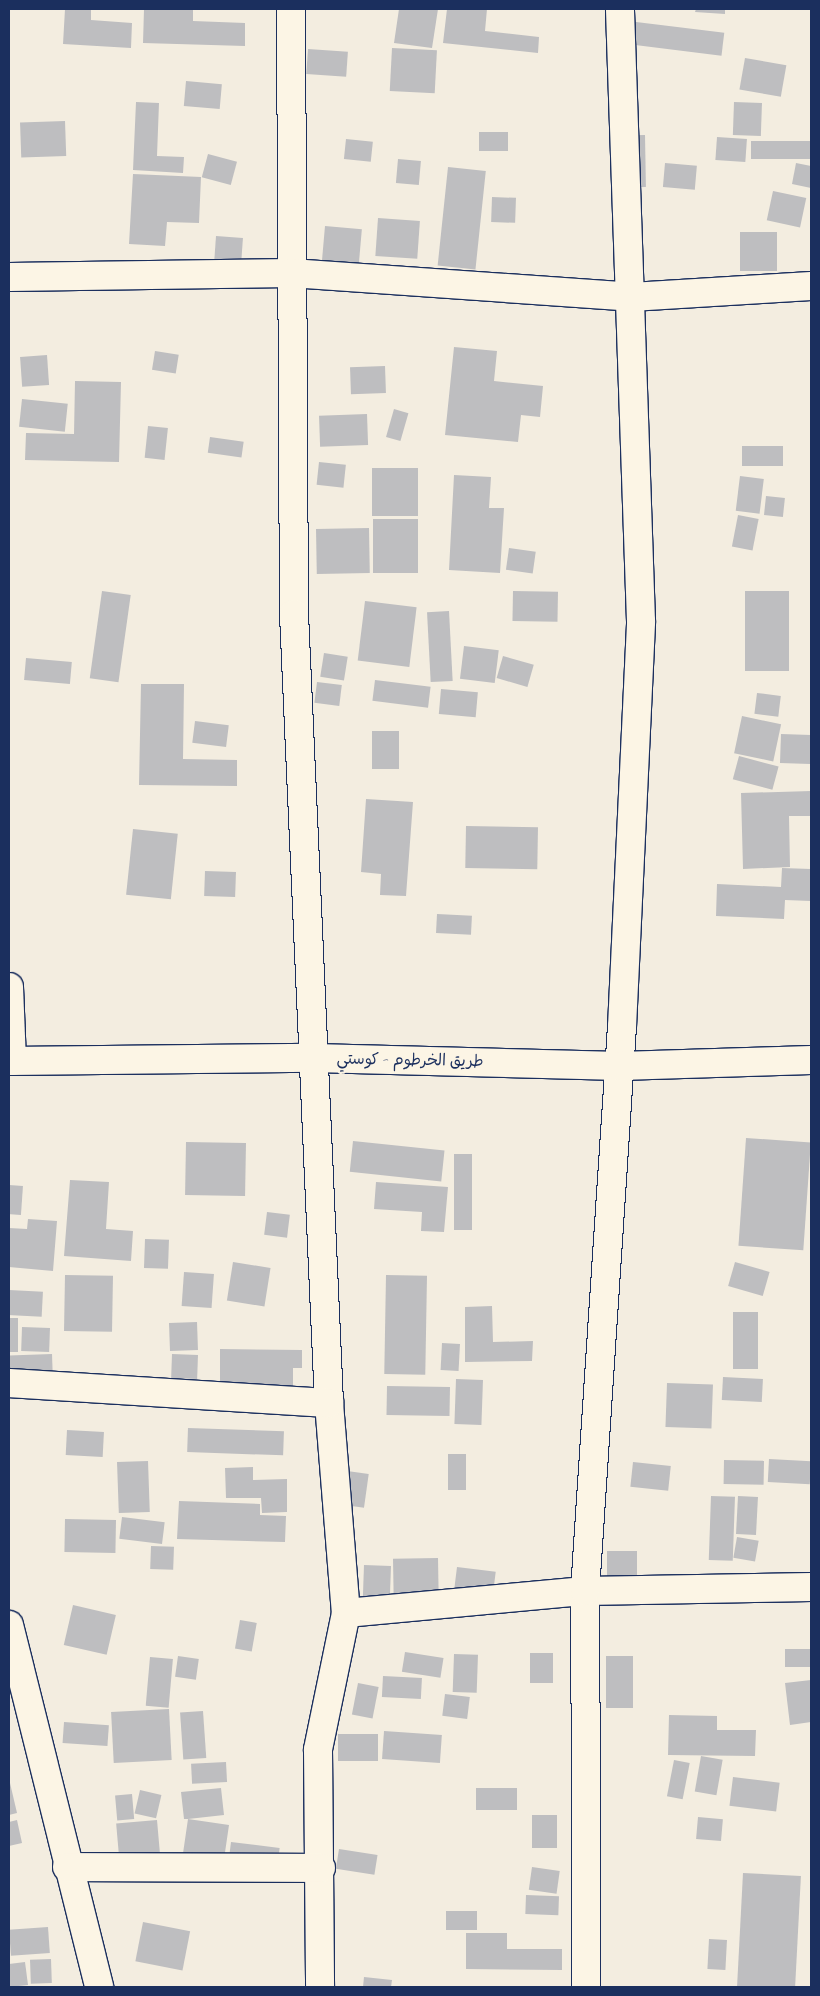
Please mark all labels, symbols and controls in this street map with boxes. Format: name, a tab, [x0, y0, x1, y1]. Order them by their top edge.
street label: طريق الخرطوم - كوستي	[336, 1050, 484, 1072]

